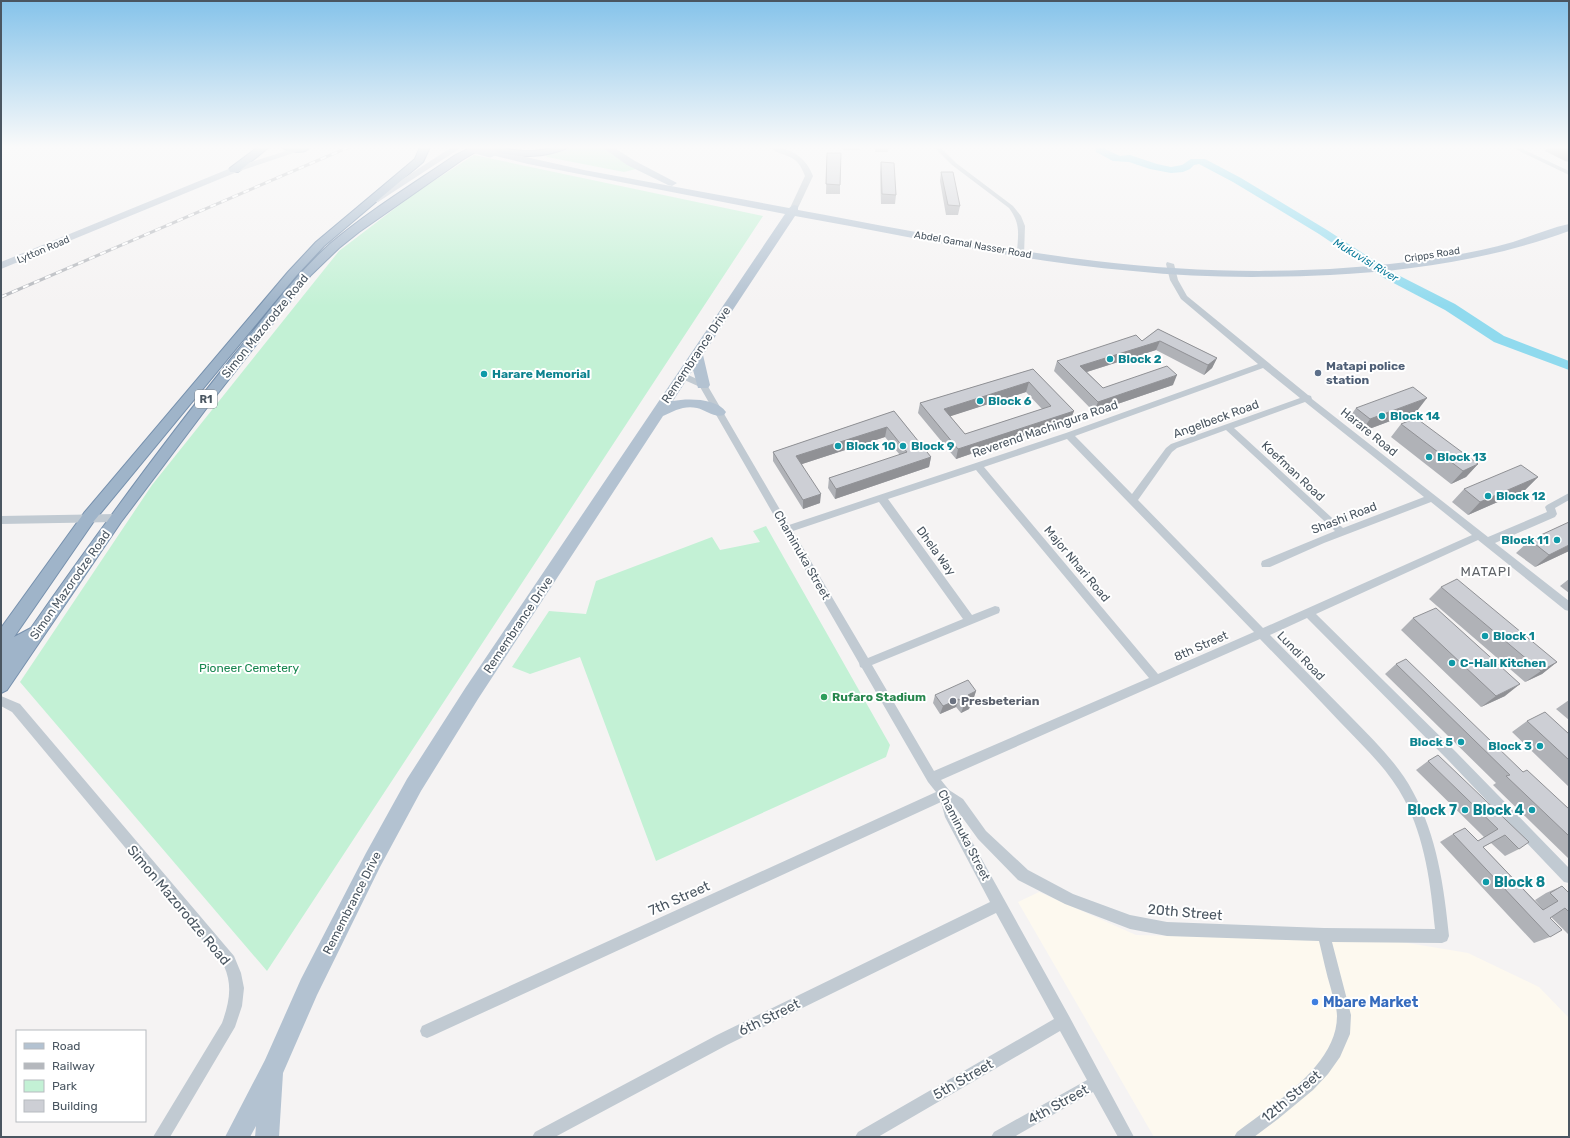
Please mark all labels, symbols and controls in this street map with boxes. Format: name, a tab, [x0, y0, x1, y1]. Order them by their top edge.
street label: Abdel Gamal Nasser Road	[913, 229, 1032, 261]
street label: Lytton Road	[15, 233, 72, 266]
water label: Mukuvisi River	[1331, 236, 1401, 285]
street label: Cripps Road	[1404, 245, 1461, 265]
street label: Simon Mazorodze Road	[219, 271, 311, 381]
street label: Remembrance Drive	[659, 304, 734, 406]
place label: Block 2	[1118, 352, 1162, 366]
marker: Block 2	[1105, 354, 1115, 364]
place label: Matapi police station	[1326, 359, 1405, 387]
place label: Harare Memorial	[492, 367, 590, 381]
marker: Matapi police station	[1313, 368, 1323, 378]
marker: Harare Memorial	[479, 369, 489, 379]
road number: R1	[195, 390, 217, 408]
place label: Block 6	[988, 394, 1032, 408]
marker: Block 6	[975, 396, 985, 406]
street label: Reverend Machingura Road	[970, 397, 1120, 461]
street label: Angelbeck Road	[1171, 397, 1261, 441]
street label: Harare Road	[1338, 405, 1400, 459]
place label: Block 14	[1390, 409, 1440, 423]
marker: Block 14	[1377, 411, 1387, 421]
street label: Koefman Road	[1259, 438, 1327, 504]
place label: Block 10	[846, 439, 896, 453]
place label: Block 9	[911, 439, 955, 453]
marker: Block 10	[833, 441, 843, 451]
marker: Block 9	[898, 441, 908, 451]
place label: Block 13	[1437, 450, 1487, 464]
marker: Block 13	[1424, 452, 1434, 462]
place label: Block 12	[1496, 489, 1546, 503]
marker: Block 12	[1483, 491, 1493, 501]
street label: Shashi Road	[1309, 499, 1379, 537]
street label: Chaminuka Street	[771, 508, 833, 602]
street label: Major Nhari Road	[1041, 523, 1113, 605]
street label: Dhela Way	[914, 524, 959, 578]
street label: Simon Mazorodze Road	[27, 528, 113, 642]
place label: Block 11	[1501, 533, 1549, 547]
marker: Block 11	[1552, 535, 1562, 545]
district label: MATAPI	[1460, 564, 1512, 579]
street label: Remembrance Drive	[481, 574, 556, 676]
street label: 8th Street	[1172, 628, 1230, 664]
street label: Lundi Road	[1274, 629, 1328, 683]
place label: Block 1	[1493, 629, 1535, 643]
marker: Block 1	[1480, 631, 1490, 641]
place label: C-Hall Kitchen	[1460, 656, 1546, 670]
marker: C-Hall Kitchen	[1447, 658, 1457, 668]
park label: Pioneer Cemetery	[199, 661, 299, 675]
place label: Rufaro Stadium	[832, 690, 926, 704]
marker: Rufaro Stadium	[819, 692, 829, 702]
place label: Presbeterian	[961, 694, 1040, 708]
marker: Presbeterian	[948, 696, 958, 706]
place label: Block 5	[1409, 735, 1453, 749]
marker: Block 5	[1456, 737, 1466, 747]
place label: Block 3	[1488, 739, 1532, 753]
marker: Block 3	[1535, 741, 1545, 751]
street label: Chaminuka Street	[935, 787, 993, 883]
place label: Block 7	[1407, 802, 1457, 819]
place label: Block 4	[1473, 802, 1524, 819]
marker: Block 7	[1460, 805, 1470, 815]
marker: Block 4	[1527, 805, 1537, 815]
street label: Simon Mazorodze Road	[123, 842, 234, 969]
street label: Remembrance Drive	[320, 849, 384, 957]
place label: Block 8	[1494, 874, 1545, 891]
street label: 7th Street	[646, 877, 713, 919]
marker: Block 8	[1481, 877, 1491, 887]
street label: 20th Street	[1147, 901, 1224, 924]
place label: Mbare Market	[1323, 994, 1419, 1011]
street label: 6th Street	[736, 995, 803, 1040]
marker: Mbare Market	[1310, 997, 1320, 1007]
legend	[16, 1030, 146, 1122]
text: Road	[52, 1039, 80, 1053]
street label: 5th Street	[930, 1055, 997, 1103]
text: Railway	[52, 1059, 95, 1073]
street label: 12th Street	[1258, 1066, 1325, 1126]
text: Park	[52, 1079, 78, 1093]
street label: 4th Street	[1025, 1081, 1092, 1128]
text: Building	[52, 1099, 98, 1113]

